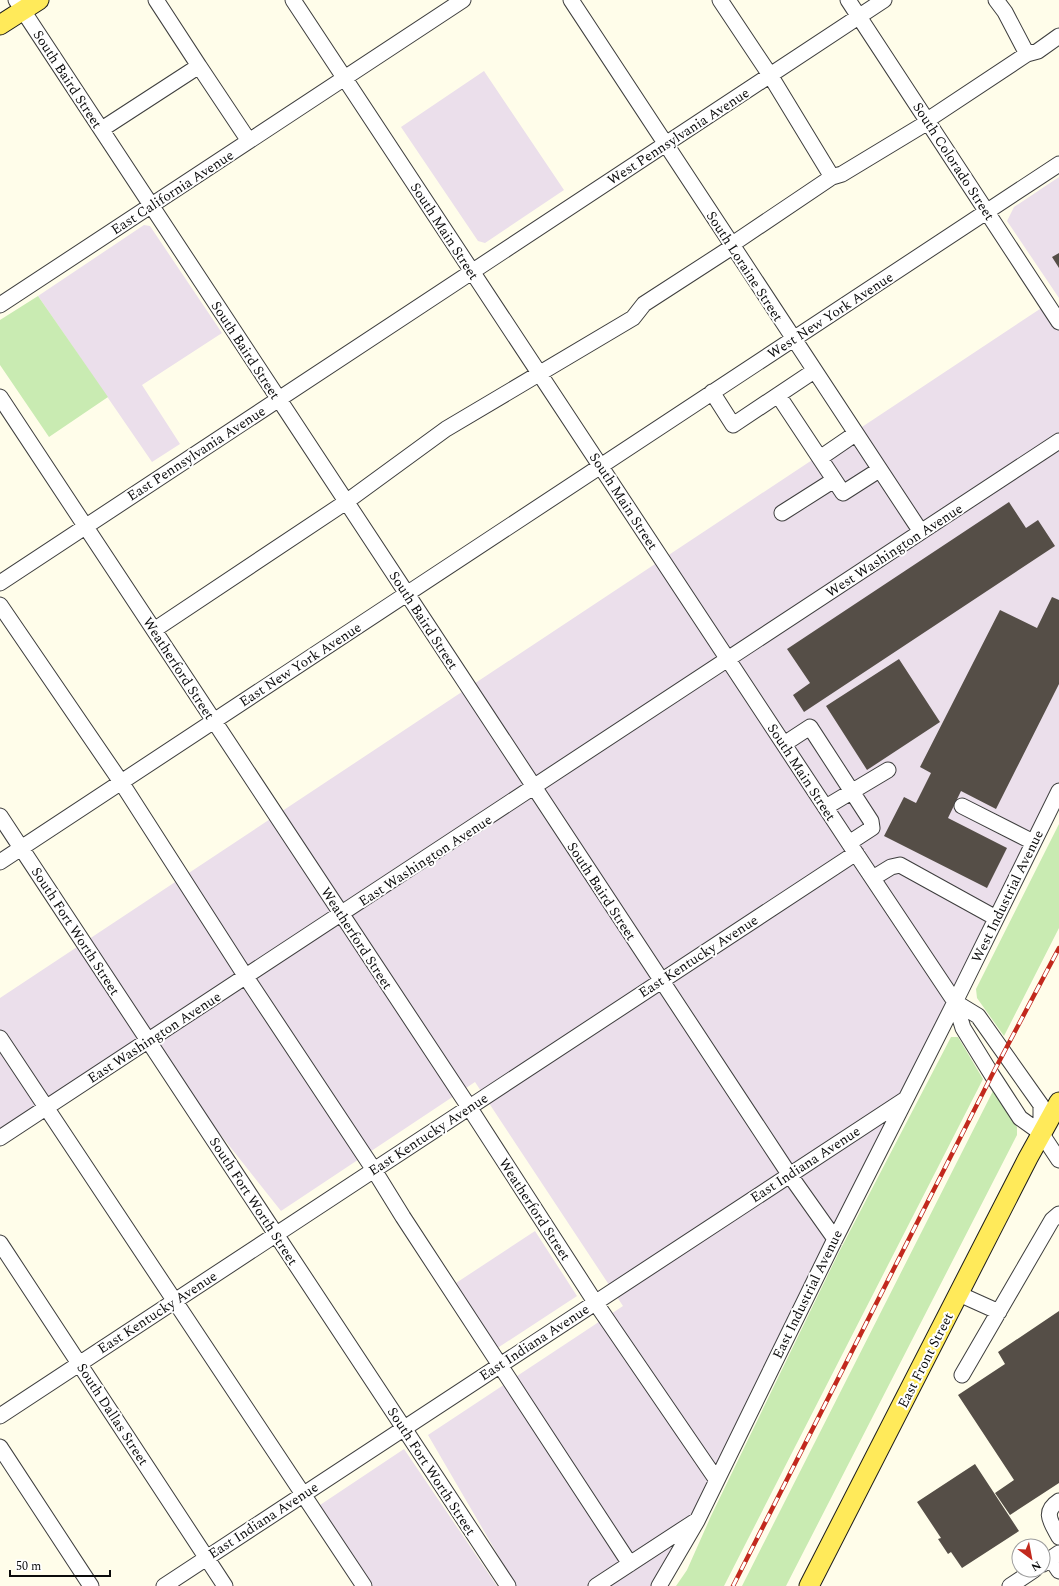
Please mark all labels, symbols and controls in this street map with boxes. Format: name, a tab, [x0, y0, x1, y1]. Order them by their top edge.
street label: South Baird Street	[28, 26, 107, 133]
street label: West Pennsylvania Avenue	[603, 82, 754, 190]
street label: South Colorado Street	[907, 98, 1000, 225]
street label: East California Avenue	[107, 145, 238, 240]
street label: South Main Street	[405, 178, 484, 284]
street label: South Loraine Street	[701, 207, 788, 326]
street label: West New York Avenue	[763, 267, 898, 364]
street label: South Baird Street	[206, 297, 285, 404]
street label: East Pennsylvania Avenue	[123, 401, 270, 506]
street label: South Main Street	[584, 448, 663, 554]
street label: West Washington Avenue	[822, 498, 967, 603]
street label: South Baird Street	[384, 567, 463, 674]
street label: Weatherford Street	[137, 613, 220, 724]
street label: East New York Avenue	[235, 617, 366, 712]
street label: South Main Street	[762, 719, 841, 825]
street label: East Washington Avenue	[354, 809, 496, 912]
street label: West Industrial Avenue	[966, 826, 1049, 966]
street label: South Baird Street	[562, 838, 641, 945]
street label: South Fort Worth Street	[26, 863, 125, 1000]
street label: Weatherford Street	[315, 883, 398, 994]
street label: East Kentucky Avenue	[634, 910, 762, 1003]
street label: East Washington Avenue	[83, 986, 225, 1089]
street label: East Kentucky Avenue	[364, 1088, 492, 1181]
street label: East Indiana Avenue	[746, 1121, 865, 1208]
street label: South Fort Worth Street	[204, 1133, 303, 1270]
street label: Weatherford Street	[493, 1154, 576, 1265]
street label: East Industrial Avenue	[767, 1226, 848, 1362]
street label: East Kentucky Avenue	[93, 1266, 221, 1359]
street label: East Indiana Avenue	[475, 1299, 594, 1386]
street label: East Front Street	[892, 1309, 959, 1412]
street label: South Dallas Street	[71, 1359, 154, 1470]
street label: South Fort Worth Street	[382, 1403, 481, 1540]
street label: East Indiana Avenue	[204, 1477, 323, 1564]
north arrow	[1011, 1538, 1051, 1578]
scale bar	[10, 1552, 110, 1578]
text: N	[1028, 1556, 1044, 1576]
text: 50 m	[16, 1557, 41, 1576]

